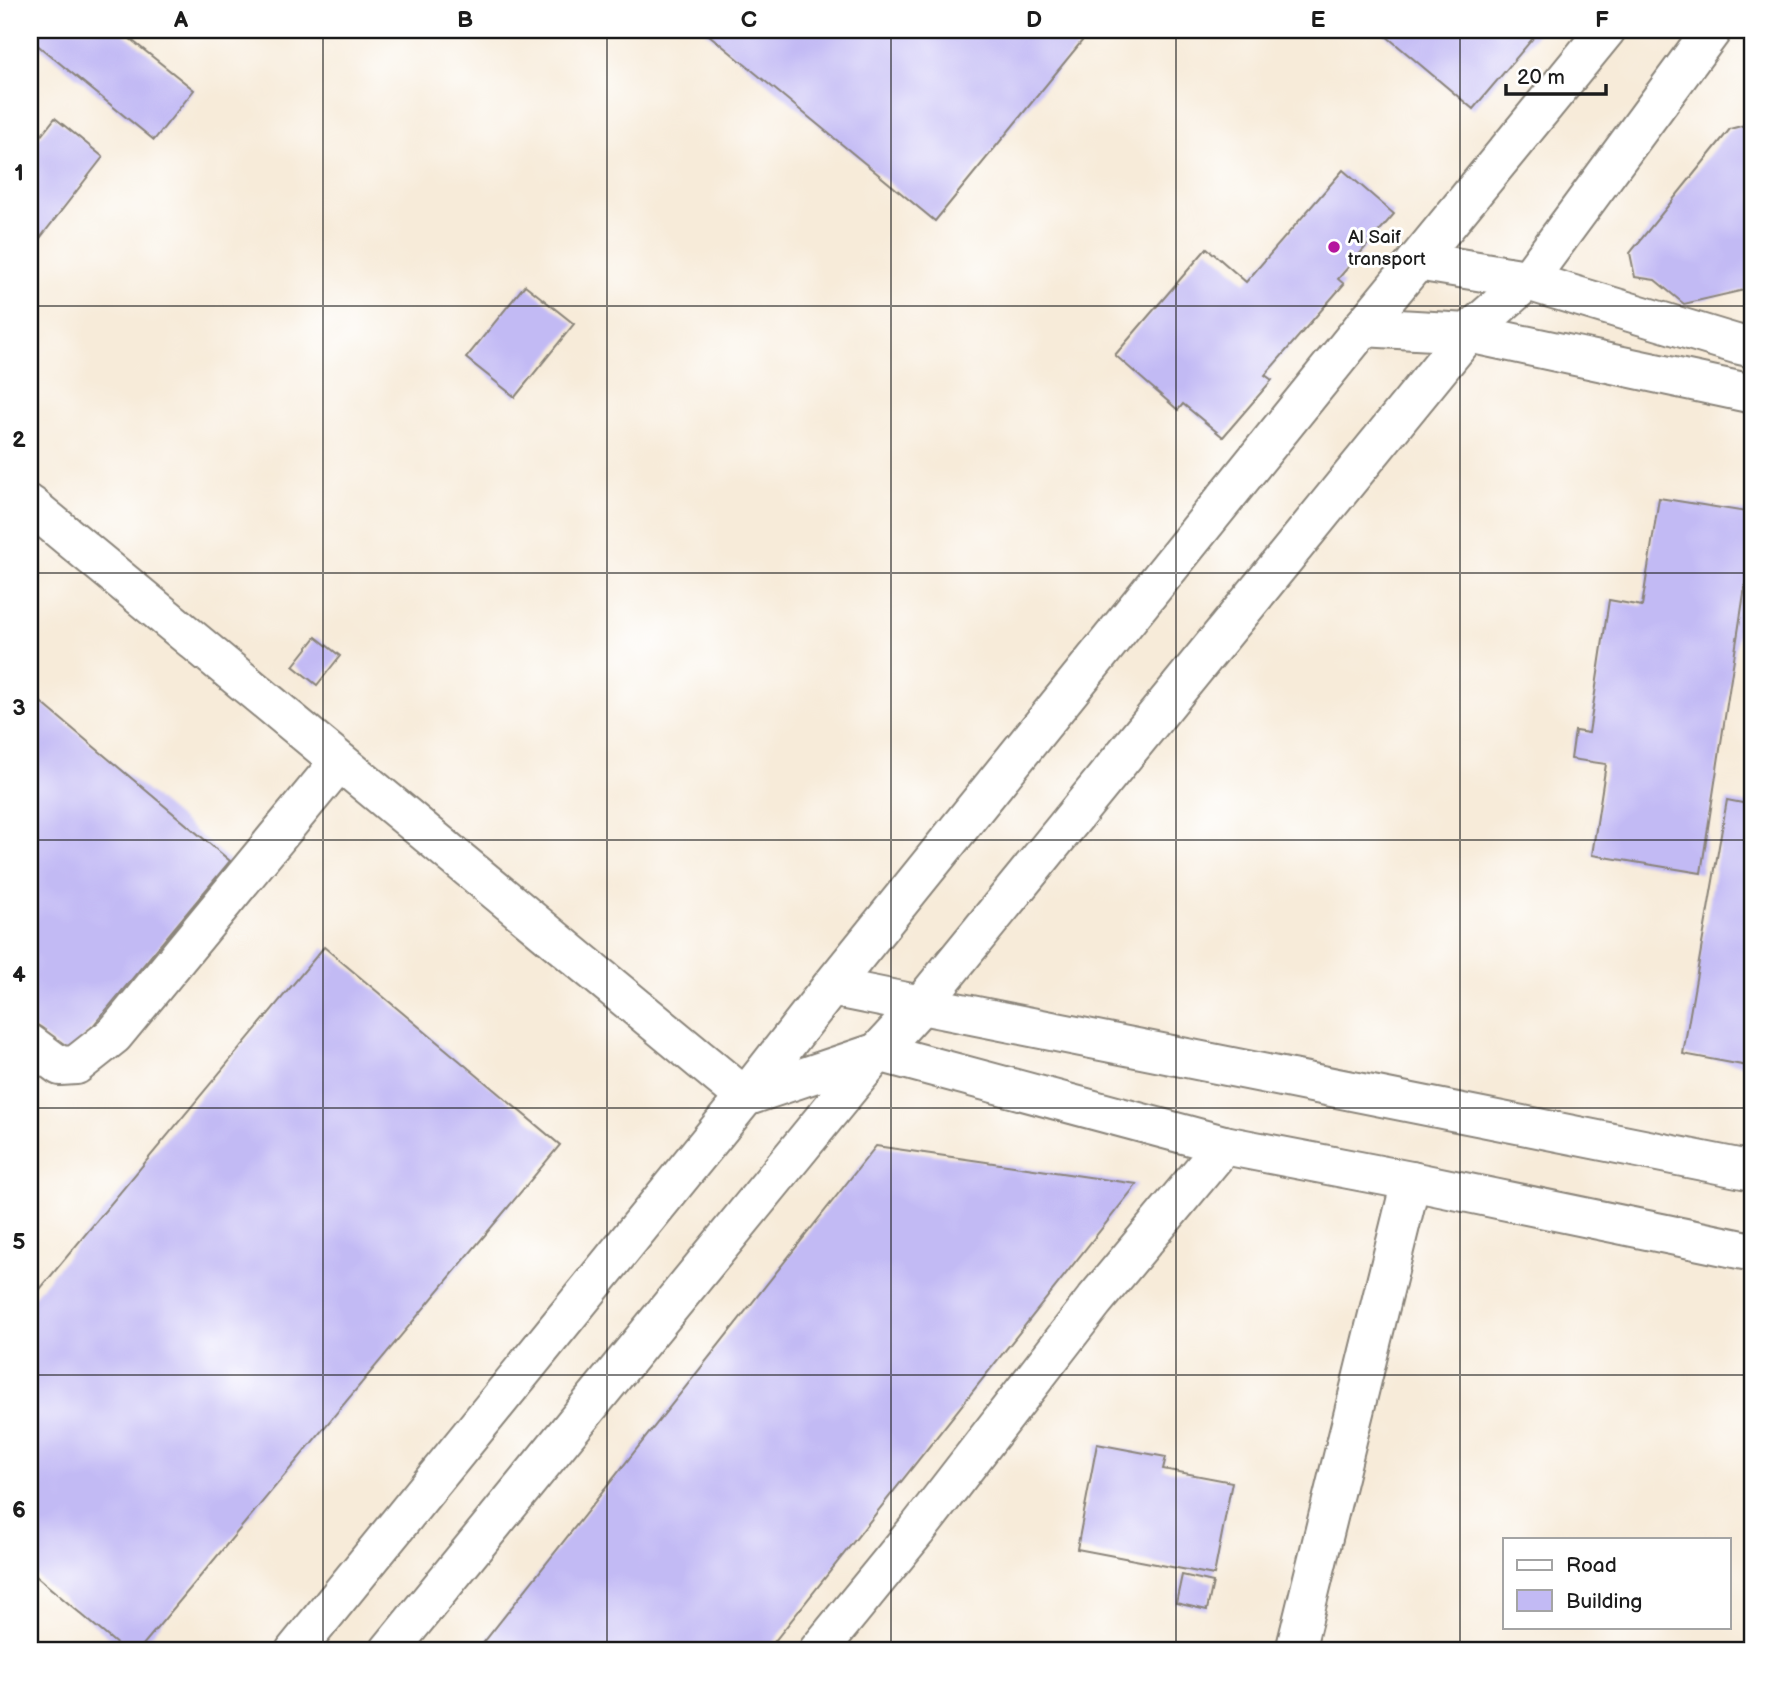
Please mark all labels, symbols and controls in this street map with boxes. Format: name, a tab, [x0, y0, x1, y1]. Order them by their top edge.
text: A	[173, 6, 189, 34]
text: B	[457, 6, 473, 34]
text: C	[741, 6, 757, 34]
text: D	[1026, 6, 1042, 34]
text: E	[1311, 6, 1326, 34]
text: F	[1595, 6, 1609, 34]
scale bar	[1506, 52, 1606, 96]
text: 20 m	[1517, 65, 1565, 90]
text: 1	[14, 159, 24, 187]
place label: Al Saif transport	[1348, 226, 1426, 271]
marker: Al Saif transport	[1326, 239, 1342, 255]
text: 2	[12, 426, 26, 454]
text: 3	[12, 694, 26, 722]
text: 4	[12, 961, 26, 989]
text: 5	[12, 1228, 26, 1256]
text: 6	[12, 1496, 26, 1524]
legend	[1503, 1538, 1730, 1628]
text: Road	[1566, 1553, 1617, 1578]
text: Building	[1566, 1589, 1642, 1614]

